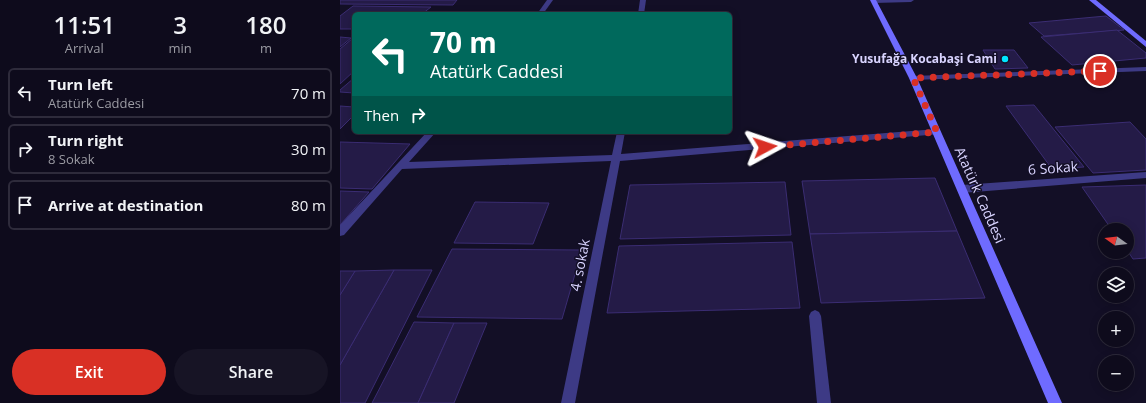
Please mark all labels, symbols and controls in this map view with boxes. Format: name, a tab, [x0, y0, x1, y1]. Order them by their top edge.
text: 11:51	[54, 8, 115, 41]
text: 3	[173, 8, 187, 41]
text: 180	[245, 8, 286, 41]
text: 70 m	[430, 23, 497, 61]
icon: left	[364, 28, 416, 80]
text: Arrival	[65, 39, 104, 57]
text: min	[169, 39, 192, 57]
text: m	[260, 39, 272, 57]
place label: Yusufağa Kocabaşi Cami	[852, 50, 997, 67]
marker: Yusufağa Kocabaşi Cami	[1000, 54, 1010, 64]
pin	[1083, 54, 1117, 88]
text: Atatürk Caddesi	[430, 59, 563, 83]
icon: arrive	[1089, 60, 1111, 82]
text: Turn left	[48, 74, 113, 94]
icon: left	[14, 82, 36, 104]
text: 70 m	[291, 83, 326, 103]
text: Atatürk Caddesi	[48, 94, 144, 112]
icon: right	[407, 104, 429, 126]
text: Then	[364, 105, 399, 125]
position arrow	[744, 126, 786, 168]
text: Turn right	[48, 130, 123, 150]
icon: right	[14, 138, 36, 160]
text: 30 m	[291, 139, 326, 159]
street label: Atatürk Caddesi	[951, 144, 1010, 246]
text: 8 Sokak	[48, 150, 95, 168]
street label: 6 Sokak	[1027, 156, 1079, 179]
icon: arrive	[14, 194, 36, 216]
text: Arrive at destination	[48, 195, 203, 215]
text: 80 m	[291, 195, 326, 215]
north arrow	[1098, 223, 1134, 259]
map controls	[1098, 223, 1134, 391]
street label: 4. sokak	[565, 236, 594, 293]
button: layers	[1098, 267, 1134, 303]
button: +	[1098, 311, 1134, 347]
button: Exit	[12, 349, 166, 395]
button: Share	[174, 349, 328, 395]
button: −	[1098, 355, 1134, 391]

